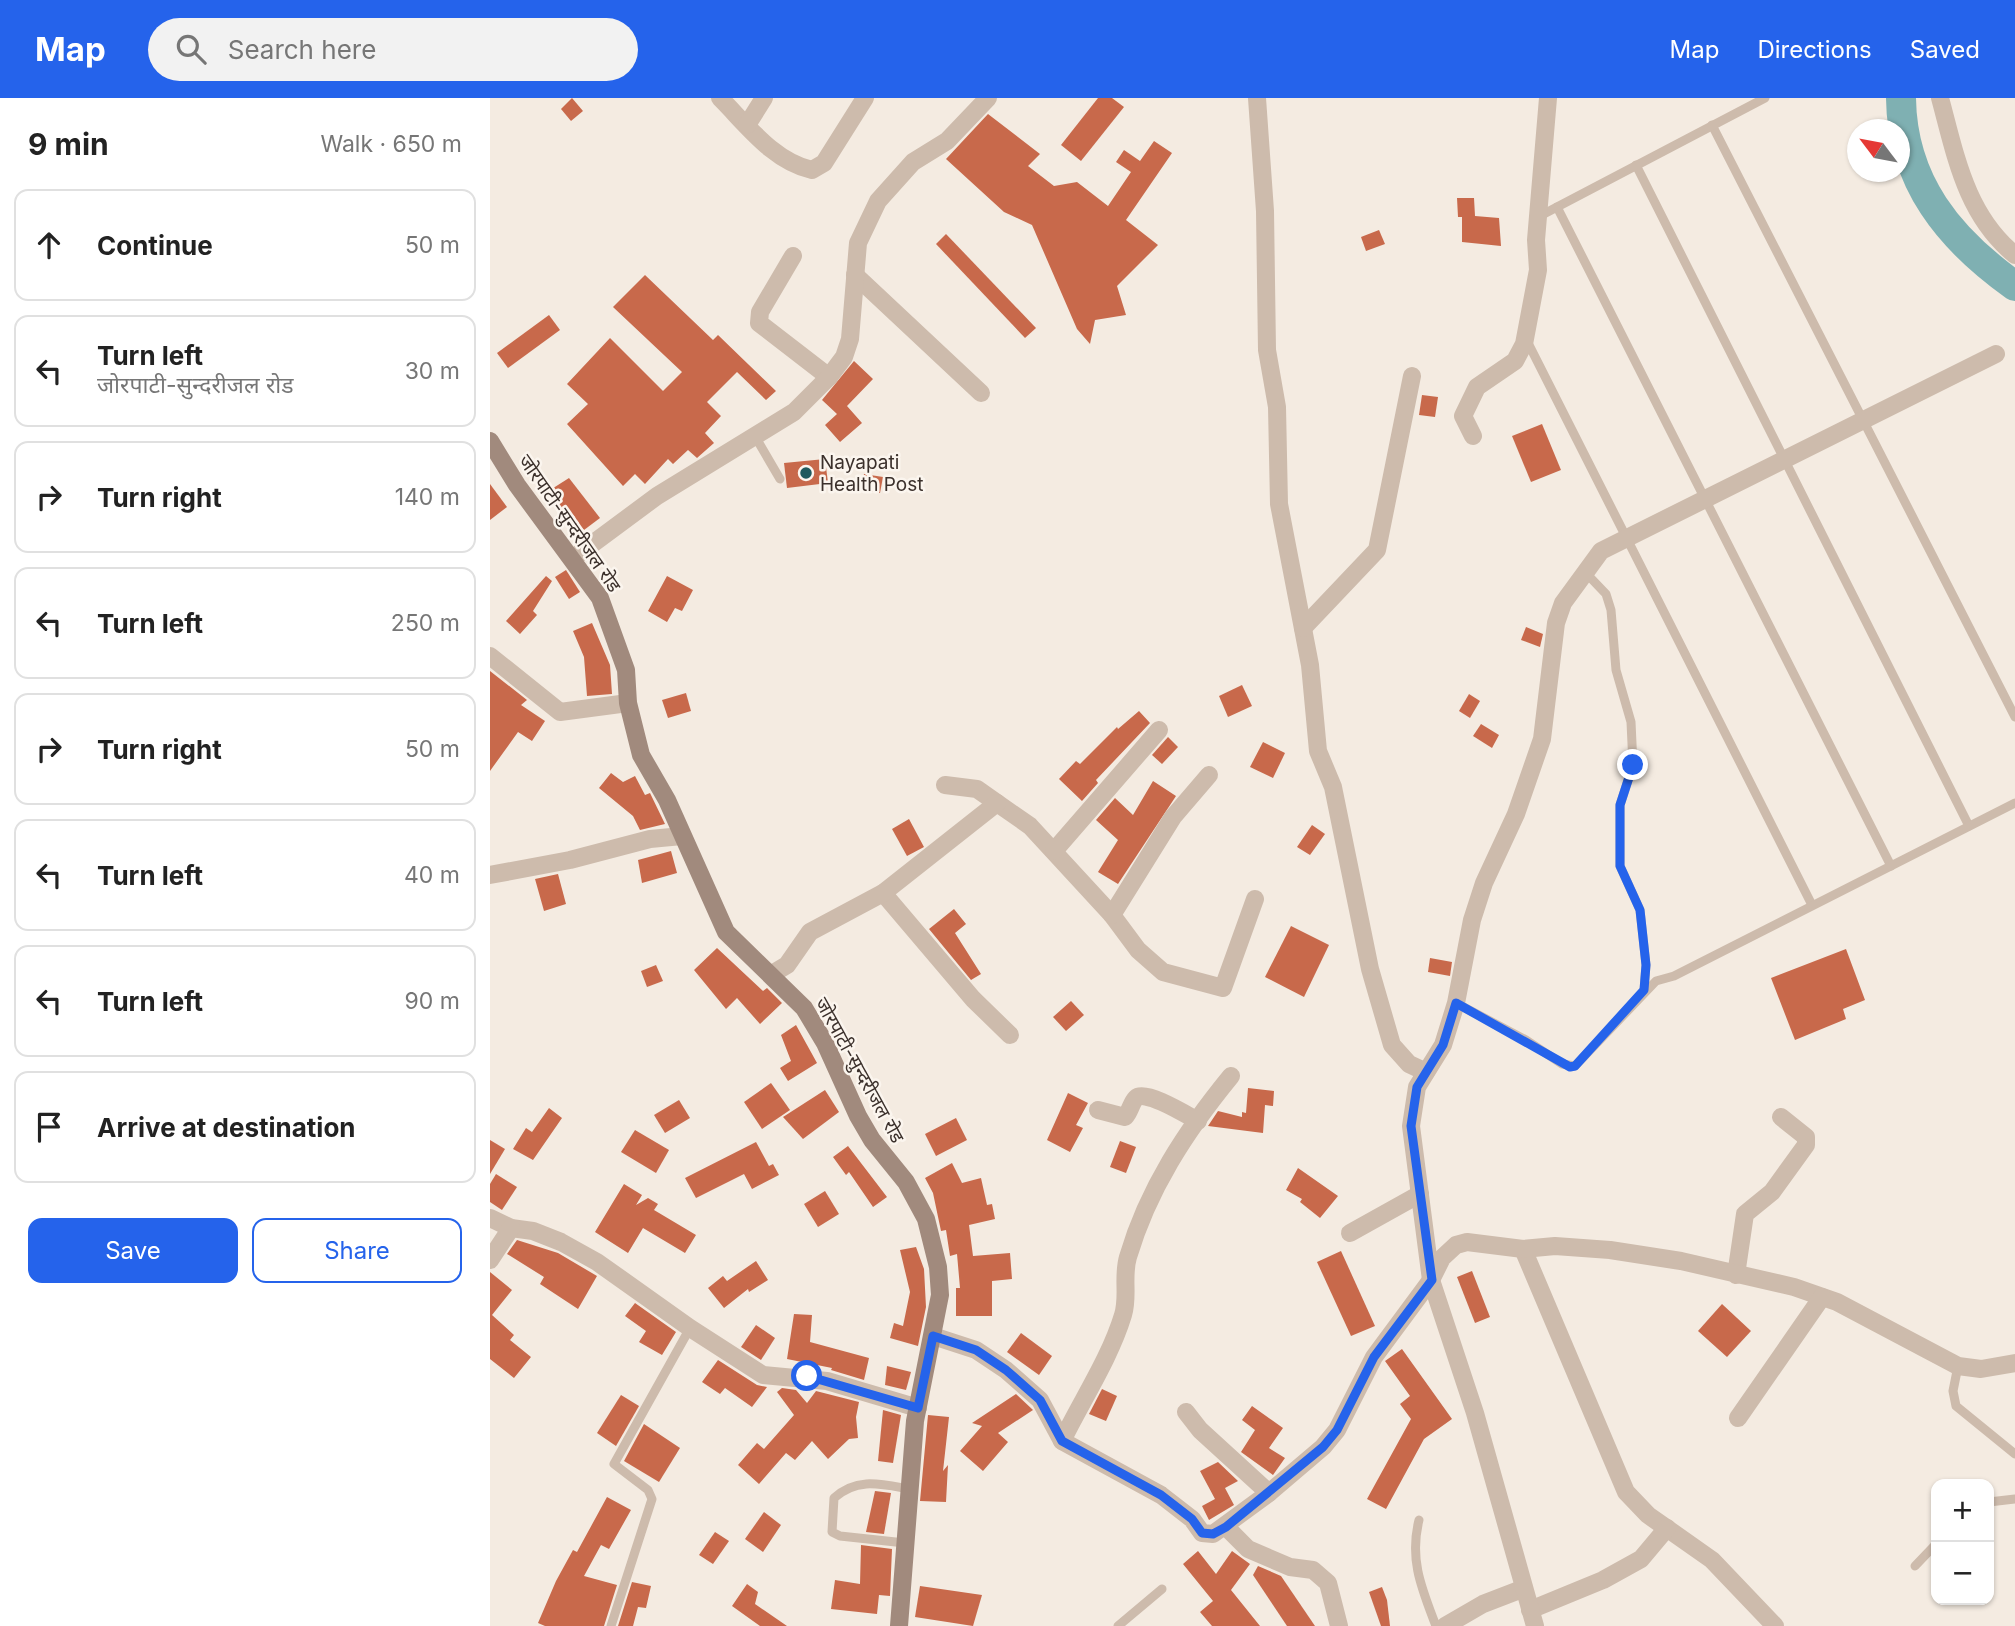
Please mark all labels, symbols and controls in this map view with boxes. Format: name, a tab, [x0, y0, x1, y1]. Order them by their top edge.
search box	[148, 18, 638, 81]
text: Map	[35, 29, 106, 69]
icon: search	[172, 30, 210, 68]
text: Search here	[228, 34, 376, 65]
text: Map	[1670, 35, 1719, 64]
text: Directions	[1757, 35, 1872, 64]
text: Saved	[1910, 35, 1980, 64]
north arrow	[1847, 119, 1910, 182]
text: 9 min	[28, 126, 109, 162]
text: Walk · 650 m	[320, 130, 462, 158]
icon: ahead	[30, 226, 68, 264]
text: Continue	[97, 230, 213, 261]
text: 50 m	[405, 231, 460, 259]
text: Turn left	[97, 340, 203, 371]
icon: left	[30, 352, 68, 390]
text: 30 m	[405, 357, 460, 385]
text: जोरपाटी-सुन्दरीजल रोड	[97, 371, 294, 399]
street label: जोरपाटी-सुन्दरीजल रोड	[513, 450, 626, 598]
place label: Nayapati Health Post	[820, 451, 923, 496]
marker: Nayapati Health Post	[798, 465, 814, 481]
icon: right	[30, 478, 68, 516]
text: Turn right	[97, 482, 222, 513]
text: 140 m	[395, 483, 460, 511]
icon: left	[30, 604, 68, 642]
text: Turn left	[97, 608, 203, 639]
text: 250 m	[391, 609, 460, 637]
icon: right	[30, 730, 68, 768]
text: Turn right	[97, 734, 222, 765]
text: 50 m	[405, 735, 460, 763]
route end	[1617, 749, 1648, 780]
icon: left	[30, 856, 68, 894]
text: Turn left	[97, 860, 203, 891]
text: 40 m	[404, 861, 460, 889]
icon: left	[30, 982, 68, 1020]
text: Turn left	[97, 986, 203, 1017]
text: 90 m	[405, 987, 460, 1015]
street label: जोरपाटी-सुन्दरीजल रोड	[809, 994, 909, 1148]
icon: arrive	[30, 1108, 68, 1146]
text: Arrive at destination	[97, 1112, 356, 1143]
button: Save	[28, 1218, 238, 1283]
button: Share	[252, 1218, 462, 1283]
route start	[791, 1360, 822, 1391]
map controls	[1931, 1479, 1994, 1605]
button: +	[1931, 1479, 1994, 1542]
button: −	[1931, 1542, 1994, 1605]

